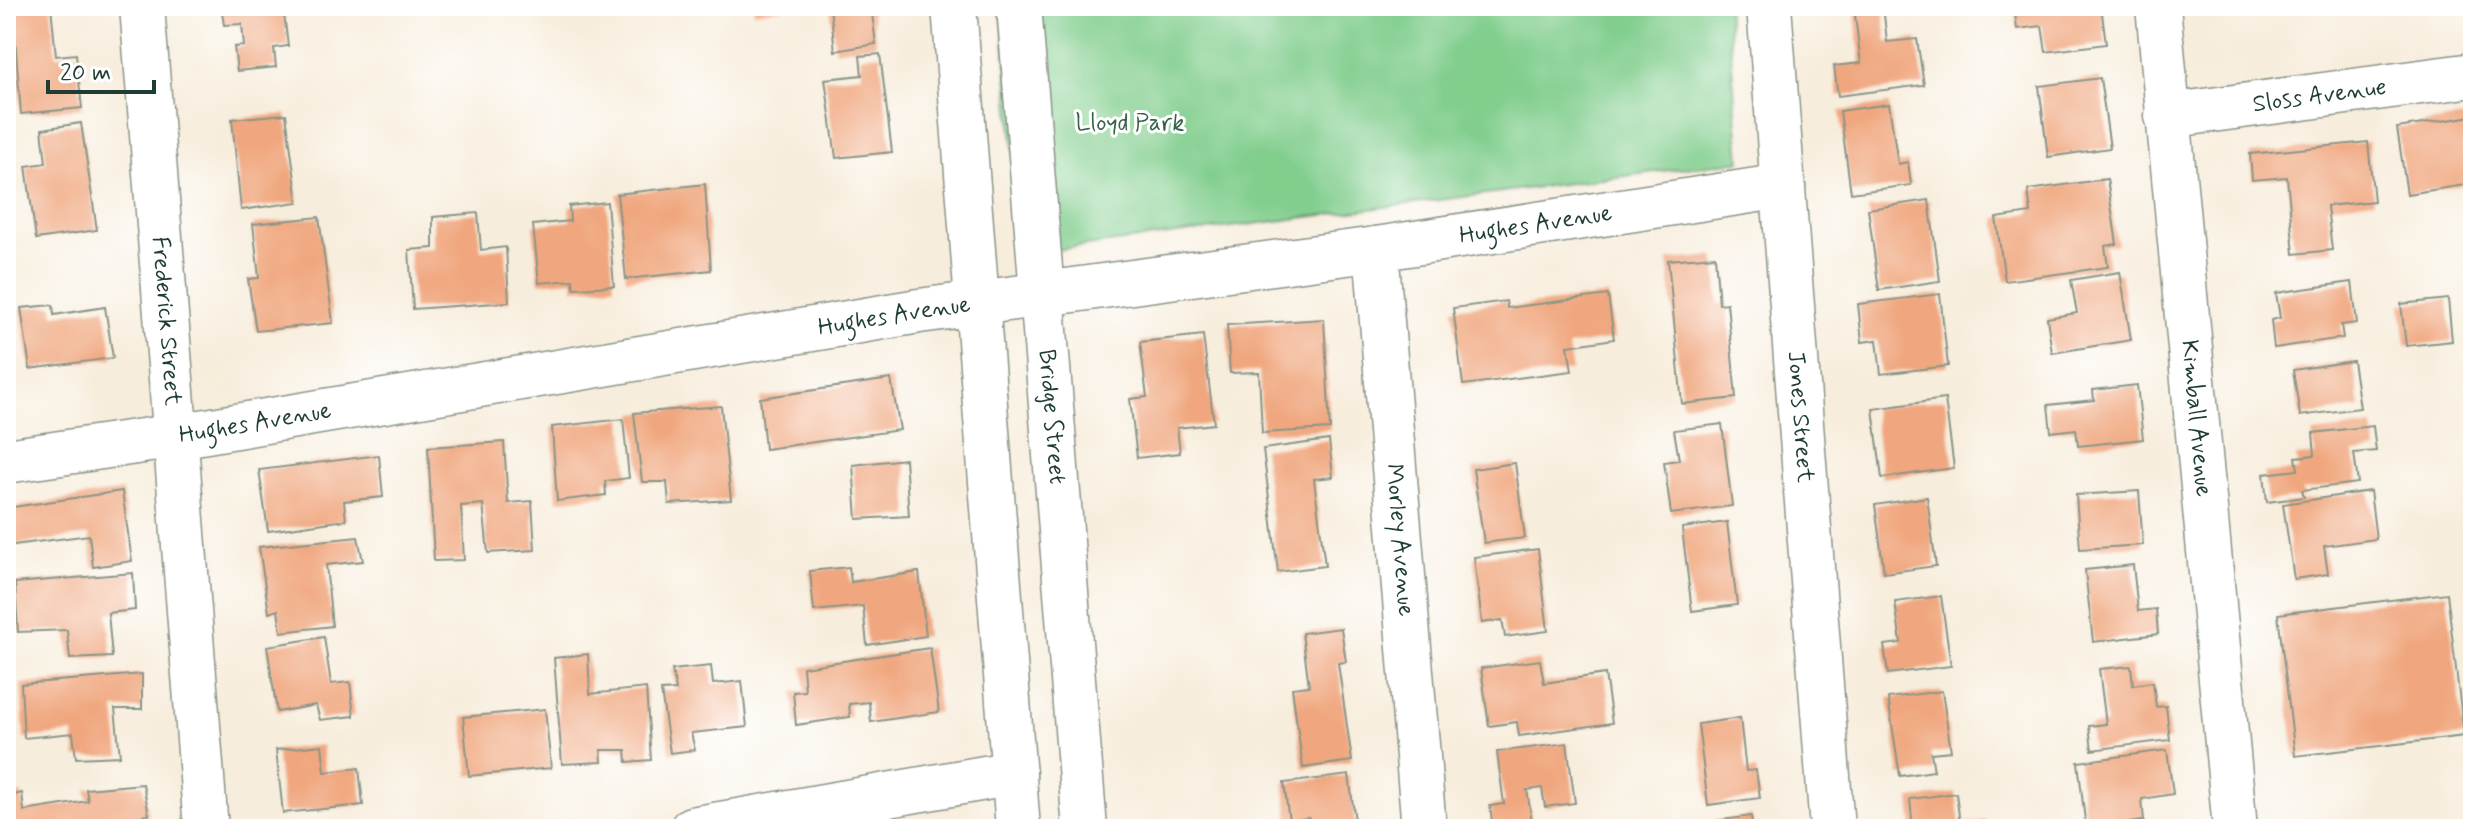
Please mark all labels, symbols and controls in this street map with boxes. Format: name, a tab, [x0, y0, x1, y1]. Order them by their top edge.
scale bar	[48, 44, 154, 94]
text: 20 m	[60, 58, 111, 89]
street label: Sloss Avenue	[2251, 71, 2388, 120]
park label: Lloyd Park	[1076, 108, 1184, 139]
street label: Hughes Avenue	[1457, 197, 1614, 251]
street label: Frederick Street	[144, 235, 189, 407]
street label: Hughes Avenue	[816, 289, 972, 343]
street label: Kimball Avenue	[2174, 338, 2219, 498]
street label: Bridge Street	[1031, 348, 1073, 485]
street label: Jones Street	[1780, 350, 1821, 484]
street label: Hughes Avenue	[177, 395, 334, 451]
street label: Morley Avenue	[1378, 462, 1422, 618]

